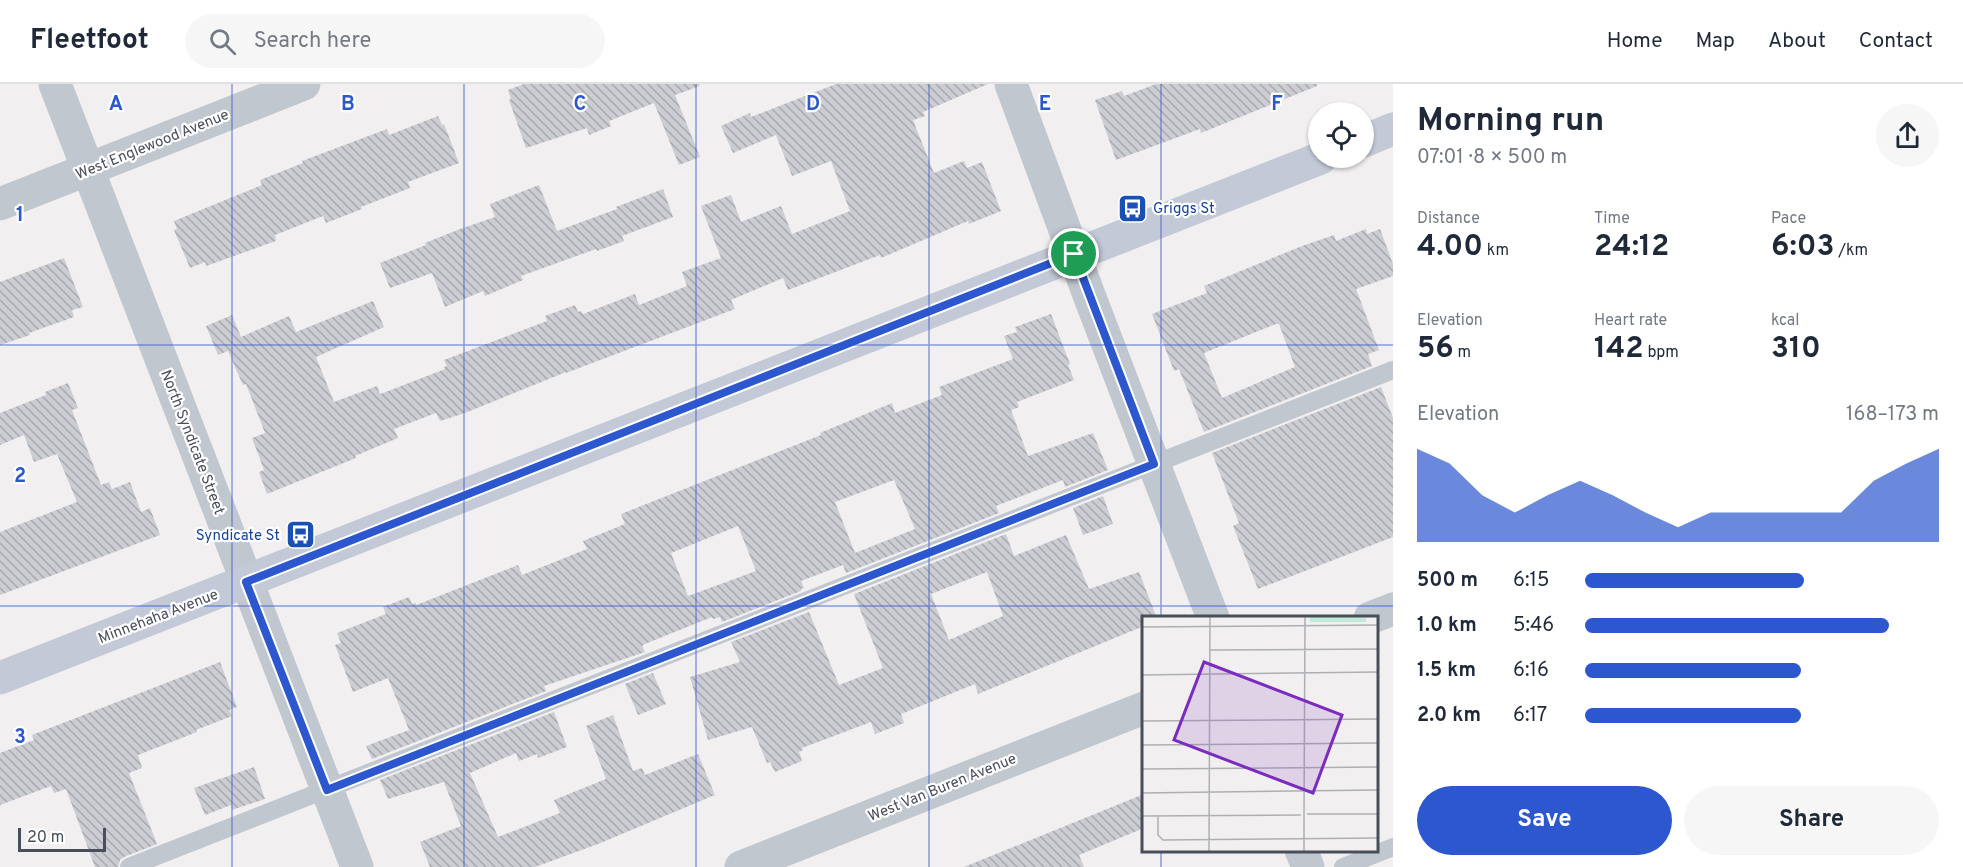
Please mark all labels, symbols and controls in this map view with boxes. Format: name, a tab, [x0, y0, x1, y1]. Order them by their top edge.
search box	[185, 14, 605, 68]
text: Fleetfoot	[30, 23, 149, 59]
icon: search	[206, 25, 239, 58]
text: Search here	[254, 28, 371, 55]
text: Home	[1607, 28, 1663, 55]
text: Map	[1696, 28, 1735, 55]
text: About	[1768, 28, 1826, 55]
text: Contact	[1859, 28, 1933, 55]
text: B	[341, 92, 355, 118]
text: C	[574, 92, 586, 118]
text: D	[806, 92, 820, 118]
text: E	[1039, 92, 1051, 118]
text: F	[1271, 92, 1283, 118]
text: Morning run	[1417, 101, 1604, 143]
map controls	[1308, 102, 1374, 168]
button: locate	[1308, 102, 1374, 168]
button: share	[1876, 104, 1939, 167]
street label: West Englewood Avenue	[73, 105, 231, 183]
text: 07:01 · 8 × 500 m	[1417, 145, 1567, 171]
bus stop icon: Griggs St	[1116, 192, 1148, 224]
place label: Griggs St	[1153, 200, 1215, 219]
text: 1	[16, 203, 24, 229]
text: Distance	[1417, 209, 1480, 229]
text: Time	[1594, 209, 1630, 229]
text: Pace	[1771, 209, 1806, 229]
pin	[1048, 228, 1099, 279]
text: 4.00	[1417, 229, 1483, 266]
text: 24:12	[1594, 229, 1669, 266]
text: 6:03	[1771, 229, 1834, 266]
icon: arrive	[1057, 237, 1090, 270]
text: km	[1483, 241, 1509, 261]
text: /km	[1834, 241, 1868, 261]
text: Elevation	[1417, 311, 1483, 331]
text: Heart rate	[1594, 311, 1667, 331]
text: kcal	[1771, 311, 1799, 331]
text: 56	[1417, 331, 1454, 368]
text: 142	[1594, 331, 1644, 368]
text: 310	[1771, 331, 1821, 368]
text: m	[1454, 343, 1471, 363]
text: bpm	[1644, 343, 1679, 363]
street label: North Syndicate Street	[155, 368, 228, 518]
text: Elevation	[1417, 402, 1499, 428]
text: 168–173 m	[1846, 402, 1939, 428]
text: 2	[14, 464, 26, 490]
bus stop icon: Syndicate St	[285, 519, 317, 551]
place label: Syndicate St	[196, 527, 280, 546]
text: 500 m	[1417, 568, 1478, 594]
text: 6:15	[1513, 568, 1549, 594]
street label: Minnehaha Avenue	[96, 586, 221, 649]
text: 1.0 km	[1417, 613, 1477, 639]
text: 5:46	[1513, 613, 1554, 639]
inset map	[1142, 616, 1378, 852]
text: 1.5 km	[1417, 658, 1476, 684]
text: 6:16	[1513, 658, 1549, 684]
text: 2.0 km	[1417, 703, 1481, 729]
text: 6:17	[1513, 703, 1547, 729]
text: 3	[14, 725, 26, 751]
street label: West Van Buren Avenue	[866, 750, 1019, 827]
button: Save	[1417, 786, 1672, 855]
button: Share	[1684, 786, 1939, 855]
scale bar	[18, 825, 106, 852]
text: 20 m	[27, 828, 64, 848]

